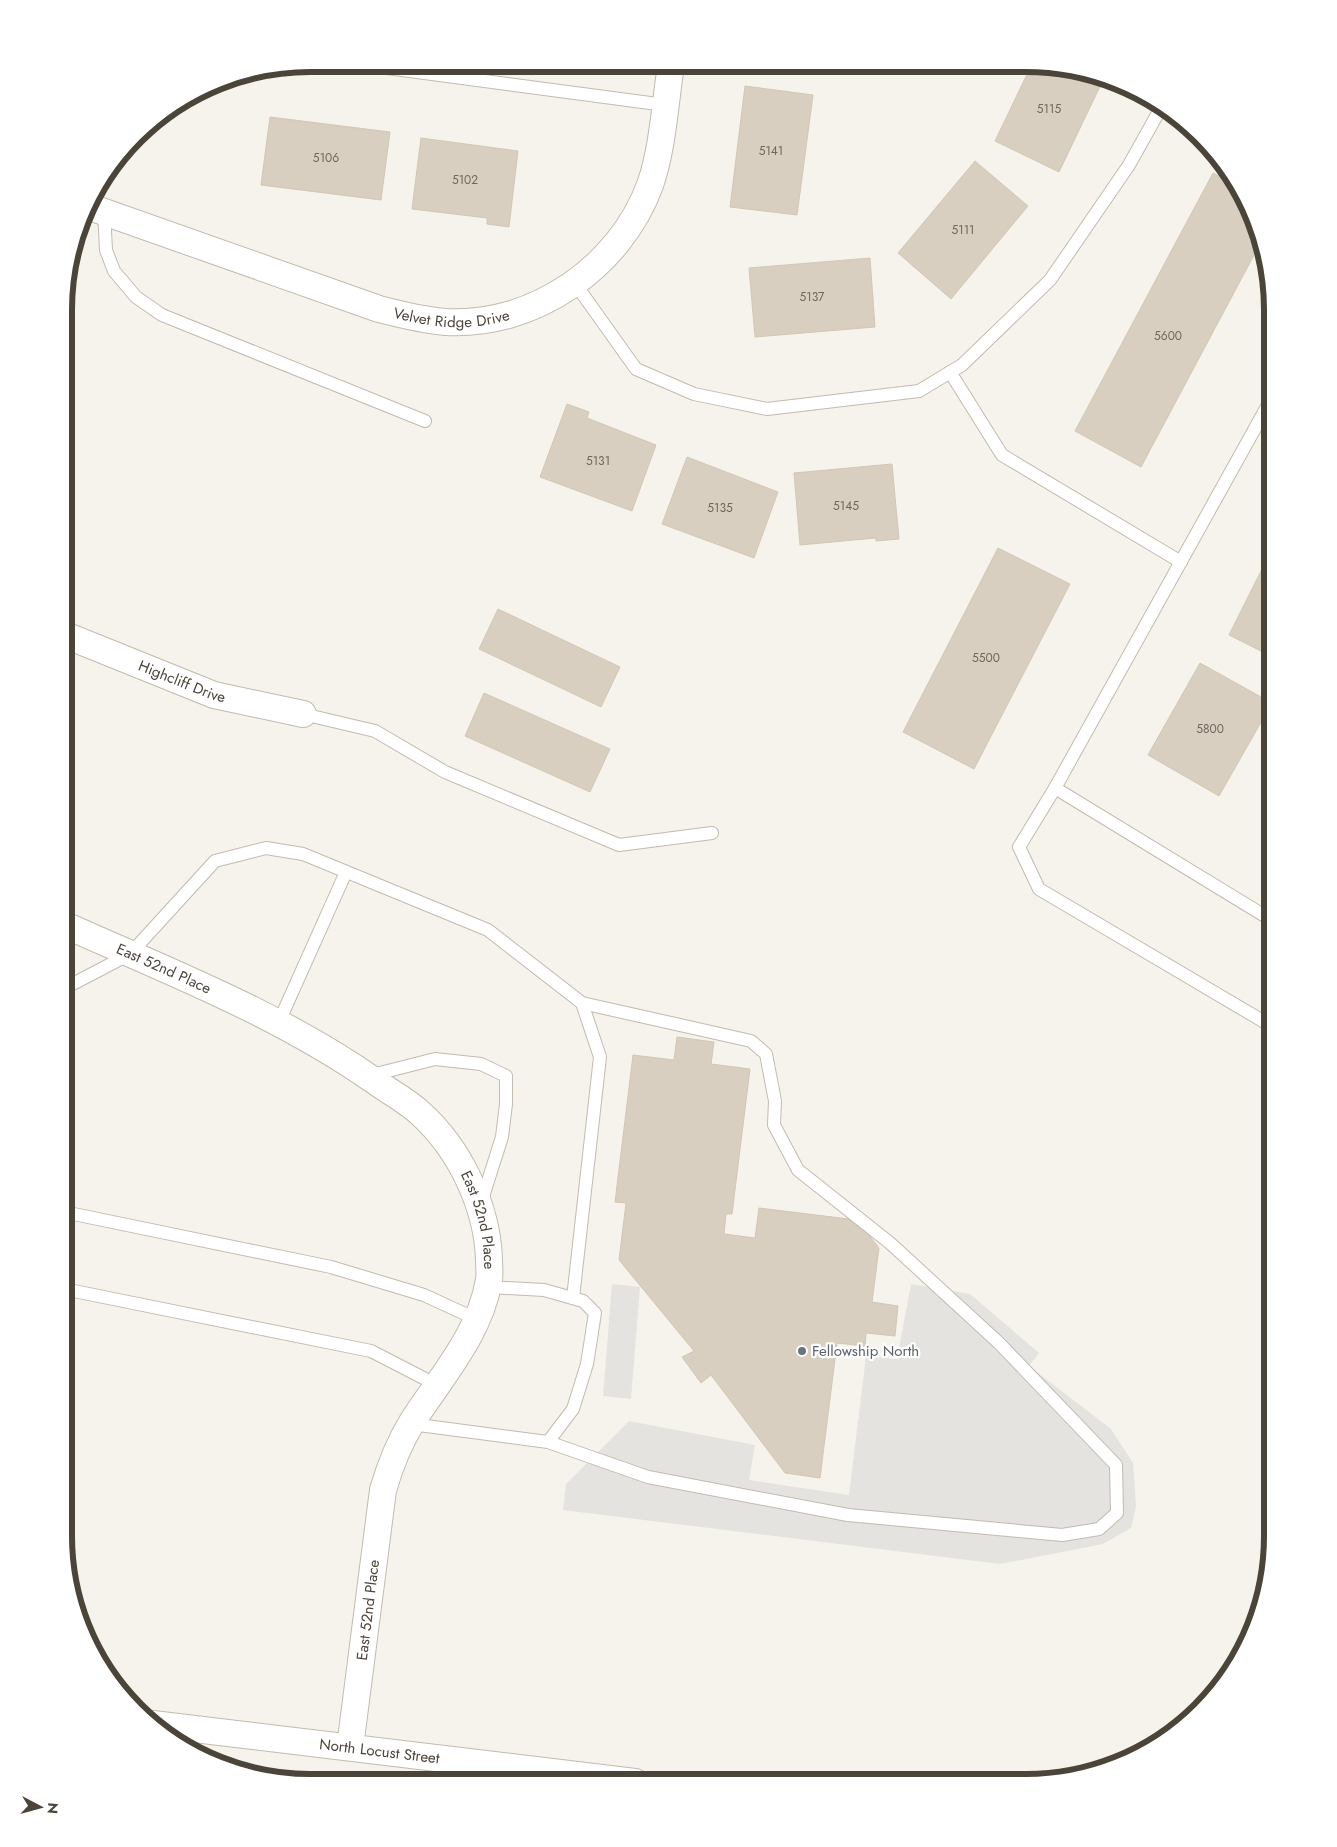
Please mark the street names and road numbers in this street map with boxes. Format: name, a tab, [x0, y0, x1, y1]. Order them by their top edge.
street label: Velvet Ridge Drive	[391, 302, 512, 333]
street label: Highcliff Drive	[135, 655, 228, 708]
street label: East 52nd Place	[113, 938, 215, 999]
street label: East 52nd Place	[455, 1167, 500, 1270]
street label: East 52nd Place	[351, 1558, 385, 1662]
street label: North Locust Street	[318, 1733, 441, 1769]

